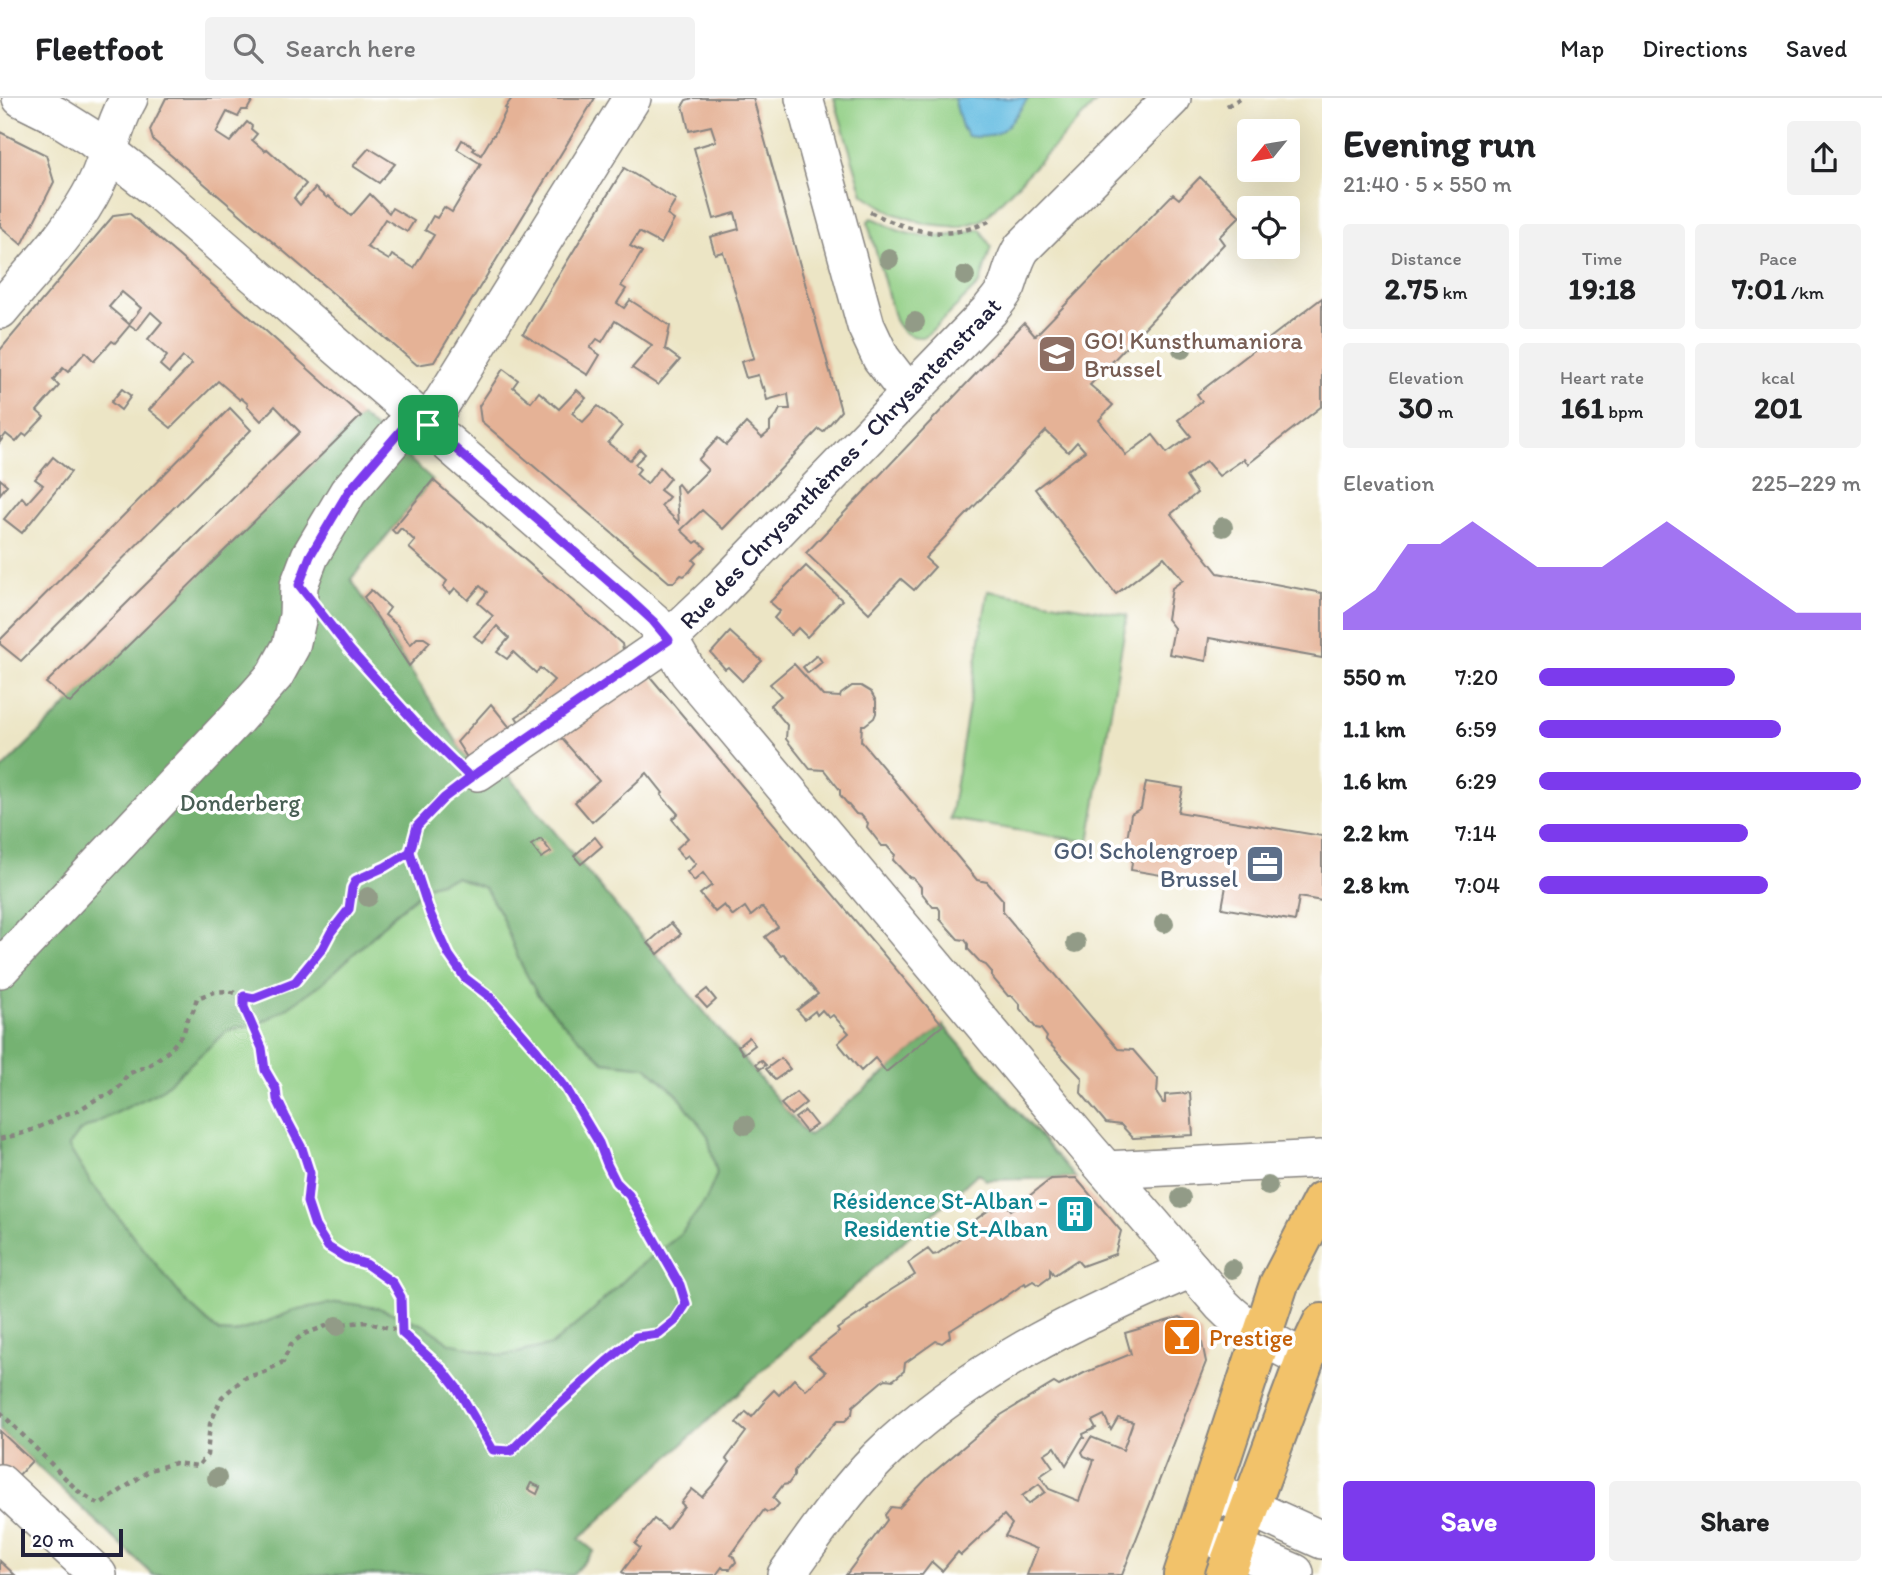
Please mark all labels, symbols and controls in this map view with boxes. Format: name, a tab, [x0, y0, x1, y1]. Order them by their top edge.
search box	[205, 17, 695, 80]
text: Fleetfoot	[35, 29, 163, 68]
icon: search	[229, 29, 267, 67]
text: Search here	[285, 32, 416, 64]
text: Map	[1560, 34, 1604, 63]
text: Directions	[1642, 34, 1748, 63]
text: Saved	[1786, 34, 1847, 63]
north arrow	[1237, 119, 1300, 182]
map controls	[1237, 119, 1300, 259]
text: Evening run	[1343, 121, 1536, 167]
button: share	[1787, 121, 1861, 195]
text: 21:40 · 5 × 550 m	[1343, 170, 1512, 198]
button: locate	[1237, 196, 1300, 259]
text: Distance	[1390, 247, 1462, 270]
text: Time	[1582, 247, 1622, 270]
text: Pace	[1759, 247, 1797, 270]
text: 2.75	[1384, 270, 1438, 307]
text: 19:18	[1568, 270, 1636, 307]
text: 7:01	[1732, 270, 1787, 307]
text: km	[1438, 281, 1468, 304]
text: /km	[1787, 281, 1824, 304]
street label: Rue des Chrysanthèmes - Chrysantenstraat	[673, 291, 1007, 635]
place label: GO! Kunsthumaniora Brussel	[1084, 326, 1303, 383]
school or university icon: GO! Kunsthumaniora Brussel	[1036, 333, 1078, 375]
text: Elevation	[1388, 366, 1464, 389]
text: Heart rate	[1560, 366, 1644, 389]
text: kcal	[1761, 366, 1795, 389]
text: 30	[1398, 389, 1433, 426]
text: 161	[1560, 389, 1604, 426]
text: 201	[1754, 389, 1802, 426]
pin	[398, 395, 458, 455]
text: m	[1433, 400, 1454, 423]
text: bpm	[1604, 400, 1644, 423]
icon: arrive	[409, 406, 447, 444]
text: Elevation	[1343, 469, 1434, 497]
text: 225–229 m	[1751, 469, 1861, 497]
text: 550 m	[1343, 663, 1406, 691]
text: 7:20	[1455, 663, 1498, 691]
text: 1.1 km	[1343, 715, 1406, 743]
text: 6:59	[1455, 715, 1497, 743]
text: 1.6 km	[1343, 767, 1407, 795]
text: 6:29	[1455, 767, 1497, 795]
park label: Donderberg	[180, 788, 301, 817]
text: 2.2 km	[1343, 819, 1408, 847]
text: 7:14	[1455, 819, 1497, 847]
place label: GO! Scholengroep Brussel	[1053, 836, 1238, 893]
office icon: GO! Scholengroep Brussel	[1244, 843, 1286, 885]
text: 2.8 km	[1343, 871, 1409, 899]
text: 7:04	[1455, 871, 1500, 899]
place label: Résidence St-Alban - Residentie St-Alban	[832, 1186, 1048, 1243]
building icon: Résidence St-Alban - Residentie St-Alban	[1054, 1193, 1096, 1235]
bar icon: Prestige	[1161, 1316, 1203, 1358]
place label: Prestige	[1209, 1323, 1293, 1352]
button: Save	[1343, 1481, 1595, 1561]
button: Share	[1609, 1481, 1861, 1561]
scale bar	[21, 1526, 122, 1558]
text: 20 m	[32, 1529, 74, 1552]

